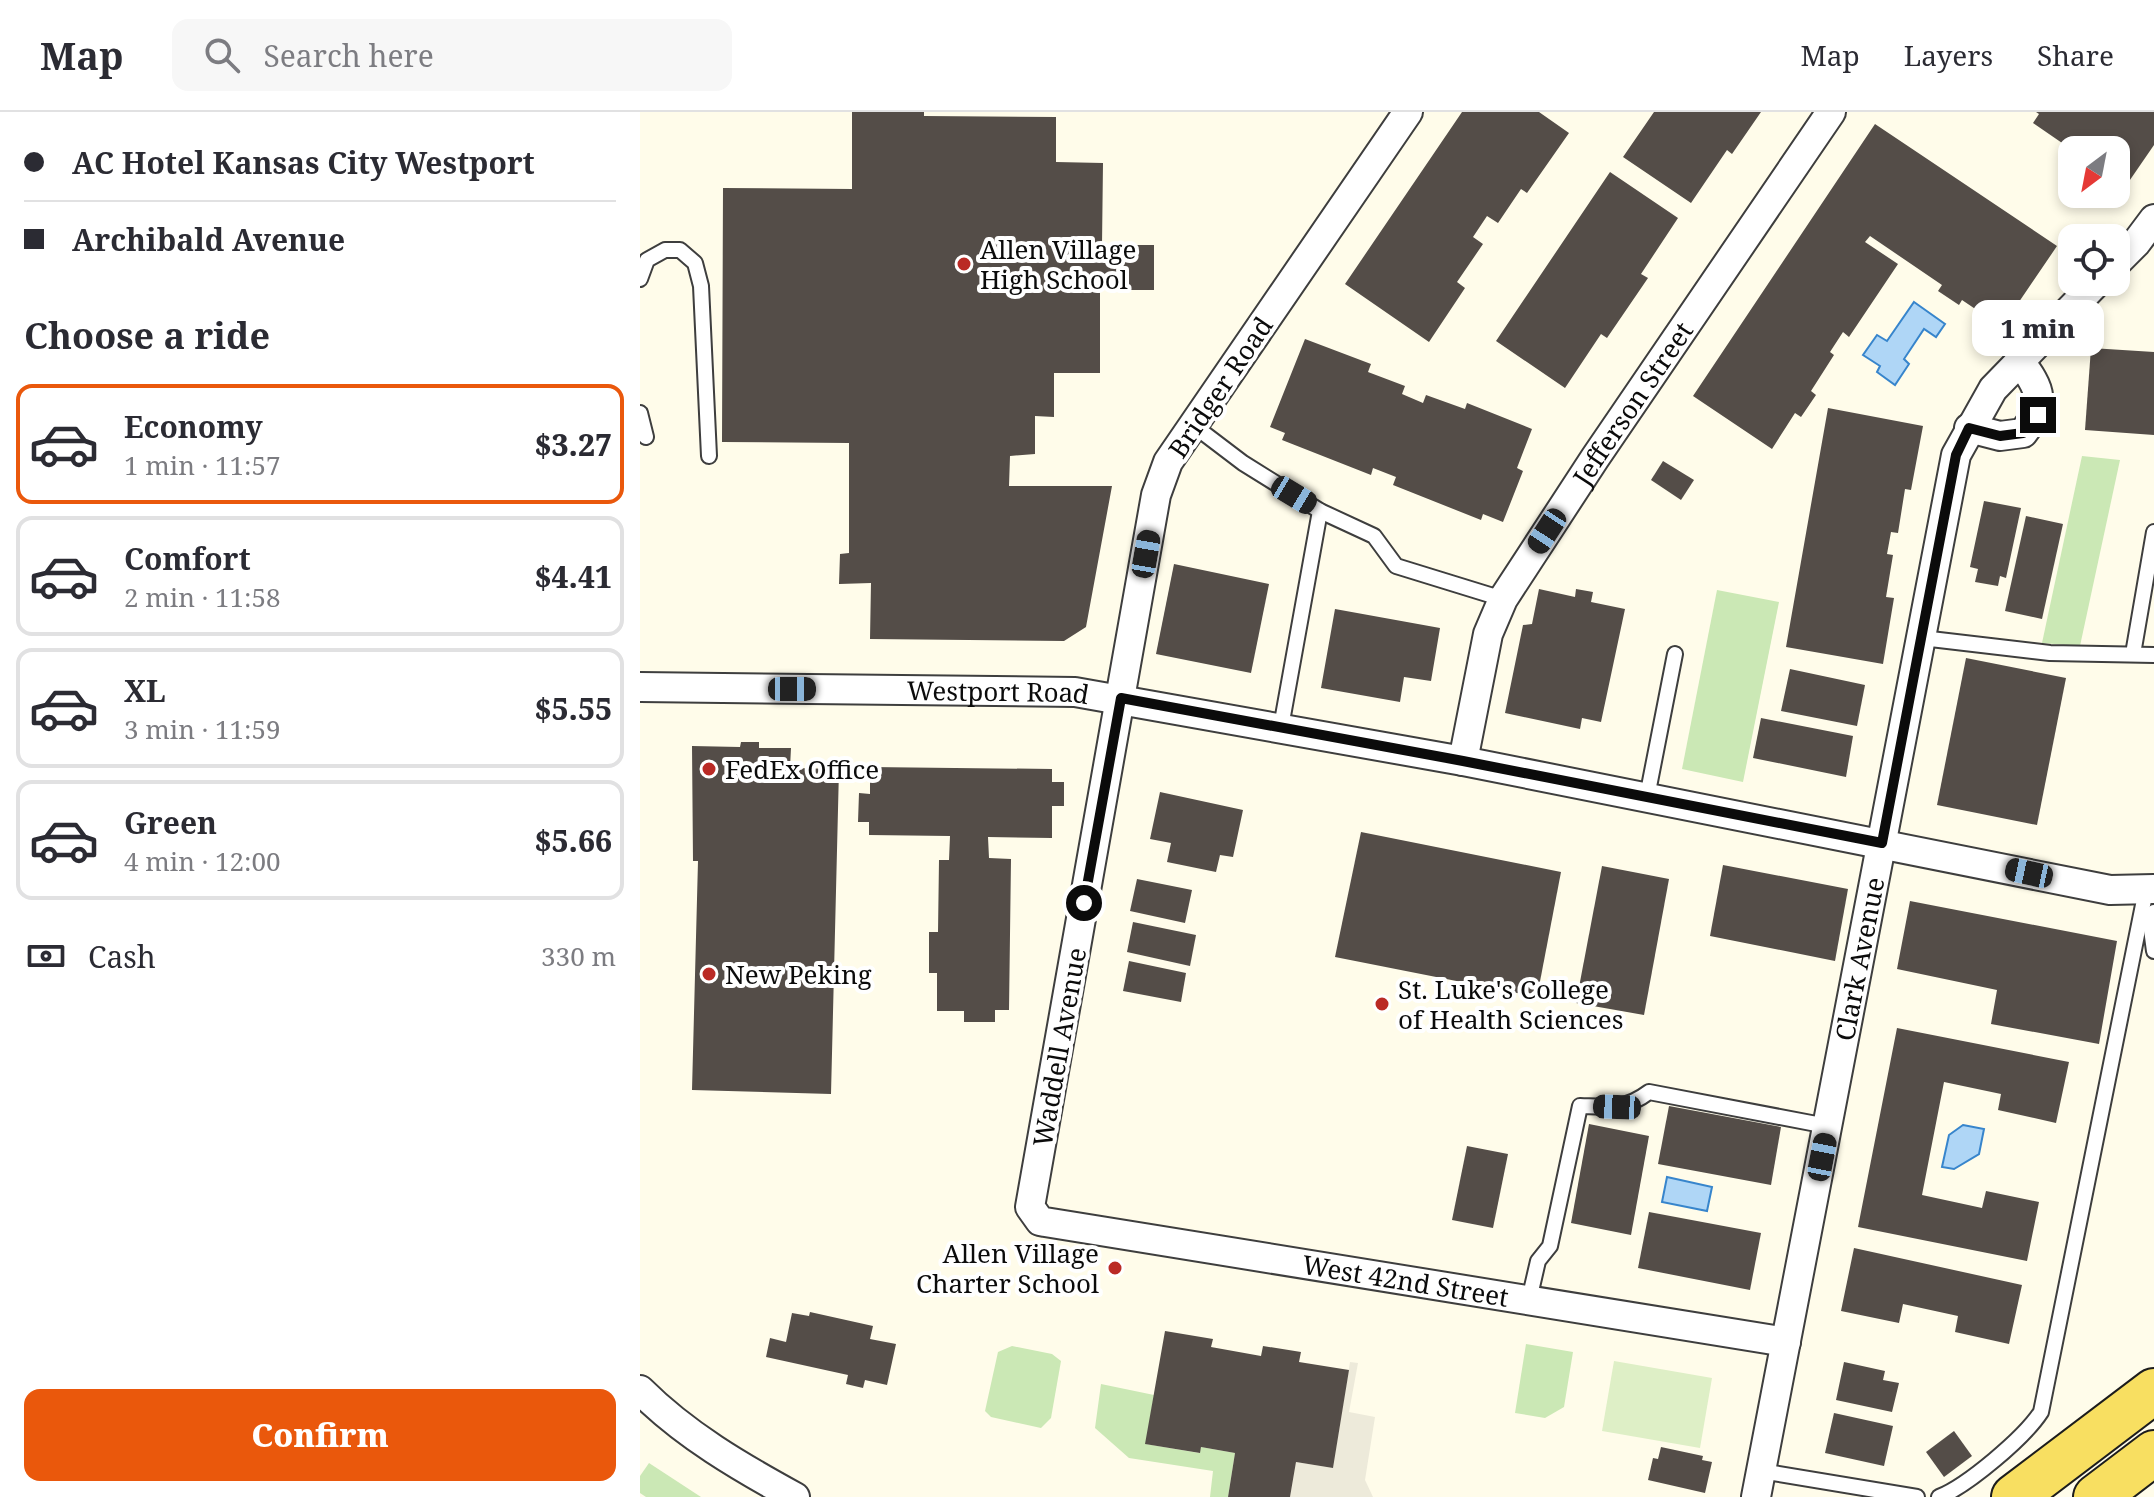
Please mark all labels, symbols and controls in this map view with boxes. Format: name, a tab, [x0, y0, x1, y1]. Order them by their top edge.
search box	[172, 19, 732, 91]
text: Map	[40, 29, 124, 81]
icon: search	[200, 33, 244, 77]
text: Search here	[264, 35, 434, 76]
text: Map	[1801, 36, 1860, 74]
text: Layers	[1904, 36, 1993, 74]
text: Share	[2037, 36, 2114, 74]
north arrow	[2058, 136, 2130, 208]
map controls	[2058, 136, 2130, 296]
text: AC Hotel Kansas City Westport	[72, 142, 535, 183]
text: Archibald Avenue	[72, 219, 345, 260]
button: locate	[2058, 224, 2130, 296]
place label: Allen Village High School	[980, 231, 1136, 297]
marker: Allen Village High School	[955, 255, 973, 273]
callout: 1 min	[1972, 299, 2104, 355]
street label: Bridger Road	[1159, 309, 1281, 465]
text: 1 min	[2001, 310, 2075, 346]
text: Choose a ride	[24, 311, 270, 360]
street label: Jefferson Street	[1563, 314, 1701, 493]
route end	[2020, 397, 2056, 433]
text: Economy	[124, 406, 263, 447]
icon: car	[28, 408, 100, 480]
text: $3.27	[535, 424, 612, 465]
text: 1 min · 11:57	[124, 447, 281, 483]
car	[1267, 472, 1321, 518]
car	[1524, 504, 1570, 558]
car	[1130, 528, 1162, 580]
text: Comfort	[124, 538, 251, 579]
icon: car	[28, 540, 100, 612]
text: $4.41	[535, 556, 612, 597]
text: 2 min · 11:58	[124, 579, 281, 615]
text: XL	[124, 670, 166, 711]
icon: car	[28, 672, 100, 744]
street label: Westport Road	[907, 672, 1092, 712]
car	[768, 677, 816, 701]
text: $5.55	[535, 688, 612, 729]
text: 3 min · 11:59	[124, 711, 281, 747]
place label: FedEx Office	[725, 751, 879, 787]
marker: FedEx Office	[700, 760, 718, 778]
text: Green	[124, 802, 217, 843]
icon: car	[28, 804, 100, 876]
text: $5.66	[535, 820, 612, 861]
text: 4 min · 12:00	[124, 843, 281, 879]
car	[2003, 856, 2055, 890]
street label: Clark Avenue	[1826, 874, 1893, 1044]
route start	[1066, 885, 1102, 921]
icon: cash	[24, 934, 68, 978]
text: Cash	[88, 936, 156, 977]
text: 330 m	[541, 938, 616, 974]
street label: Waddell Avenue	[1024, 945, 1094, 1149]
place label: New Peking	[725, 956, 872, 992]
marker: New Peking	[700, 965, 718, 983]
place label: St. Luke's College of Health Sciences	[1398, 971, 1623, 1037]
marker: St. Luke's College of Health Sciences	[1373, 995, 1391, 1013]
car	[1593, 1094, 1641, 1120]
car	[1806, 1131, 1838, 1183]
place label: Allen Village Charter School	[916, 1235, 1099, 1301]
street label: West 42nd Street	[1300, 1246, 1511, 1315]
marker: Allen Village Charter School	[1106, 1259, 1124, 1277]
button: Confirm	[24, 1389, 616, 1481]

